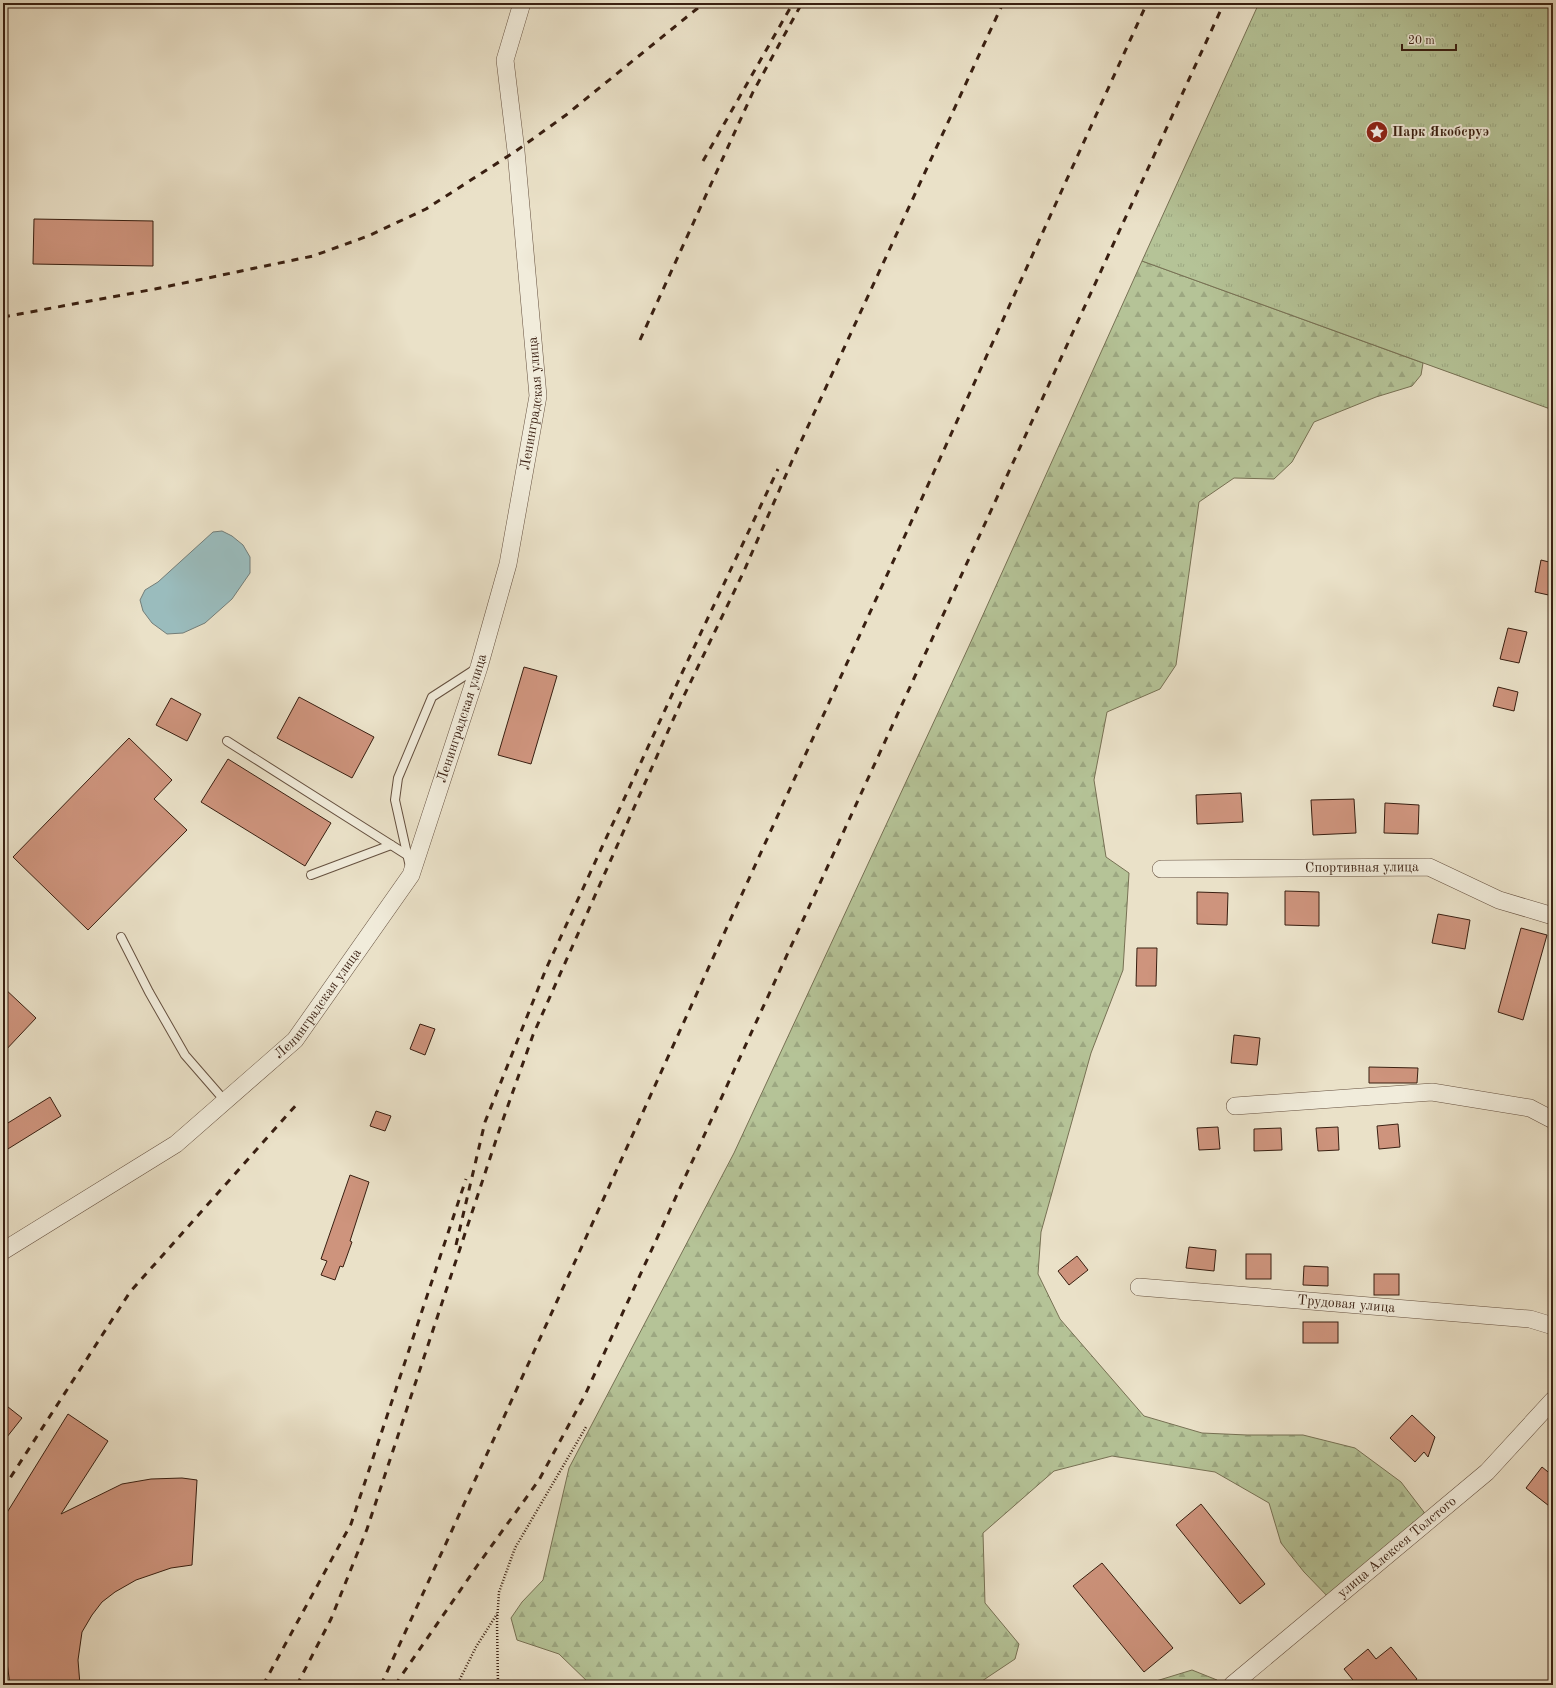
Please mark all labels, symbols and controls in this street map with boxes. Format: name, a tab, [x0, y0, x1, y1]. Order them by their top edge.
scale bar	[1402, 26, 1456, 52]
text: 20 m	[1408, 35, 1435, 47]
place icon: Парк Якобсруэ	[1364, 119, 1390, 145]
place label: Парк Якобсруэ	[1392, 125, 1489, 139]
street label: Ленинградская улица	[518, 336, 545, 471]
street label: Ленинградская улица	[435, 652, 489, 784]
street label: Спортивная улица	[1305, 860, 1419, 875]
street label: Ленинградская улица	[272, 946, 364, 1062]
street label: Трудовая улица	[1297, 1293, 1396, 1315]
street label: улица Алексея Толстого	[1335, 1494, 1459, 1601]

